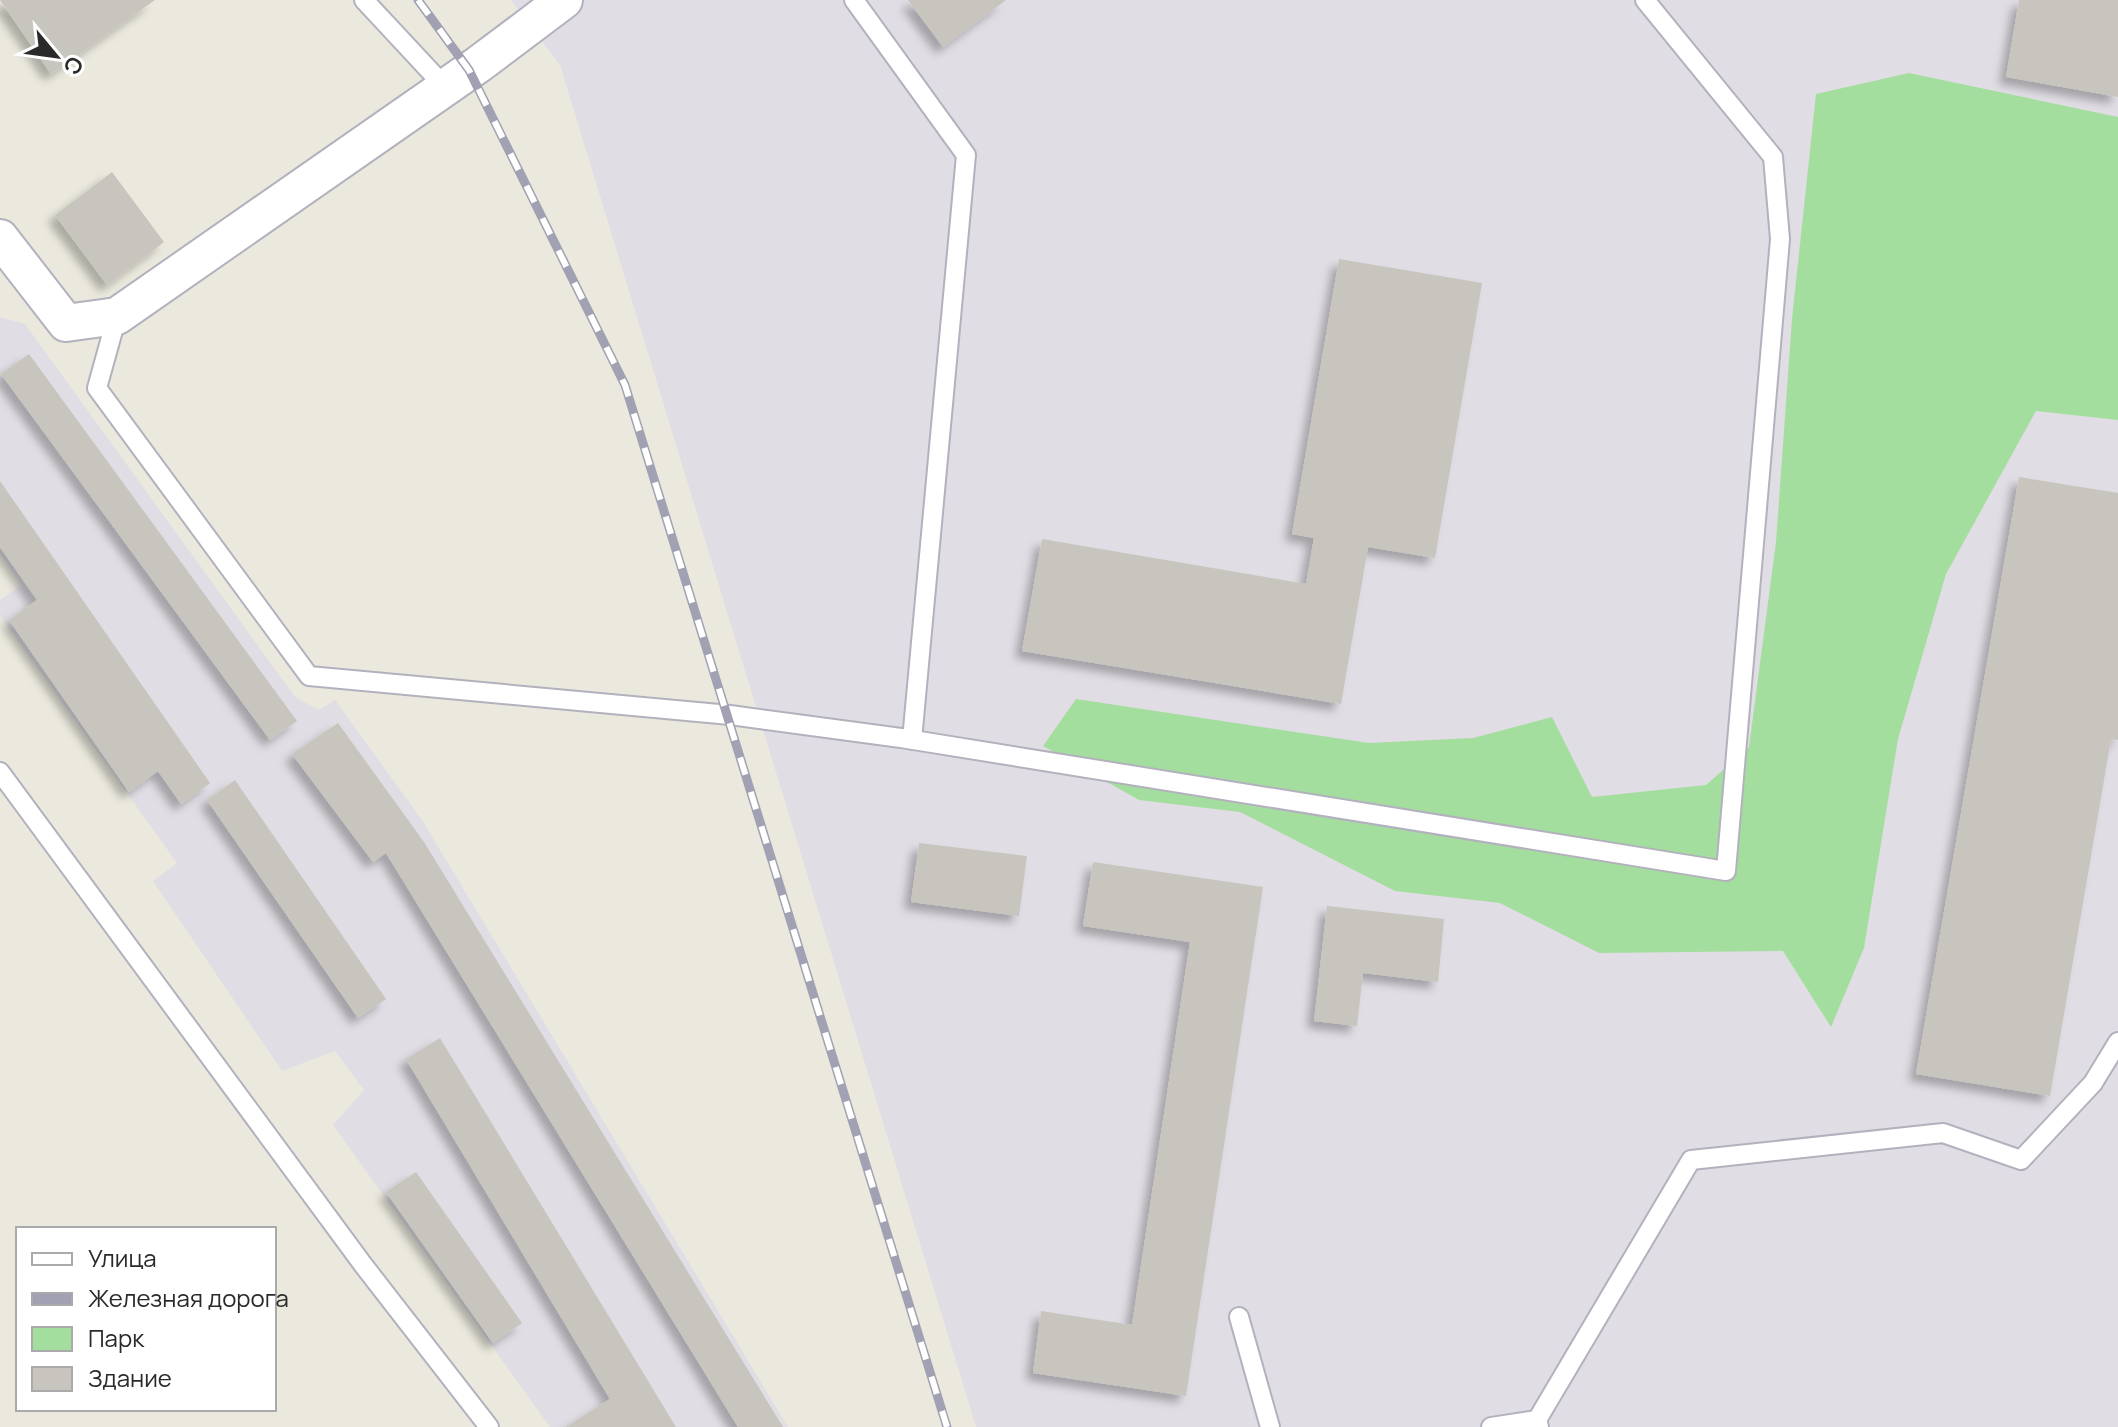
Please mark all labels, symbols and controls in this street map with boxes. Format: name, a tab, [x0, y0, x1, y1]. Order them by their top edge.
north arrow	[16, 16, 96, 96]
text: С	[56, 51, 91, 80]
legend	[16, 1227, 276, 1411]
text: Улица	[88, 1241, 157, 1274]
text: Железная дорога	[88, 1281, 289, 1314]
text: Парк	[88, 1321, 145, 1354]
text: Здание	[88, 1361, 172, 1394]

